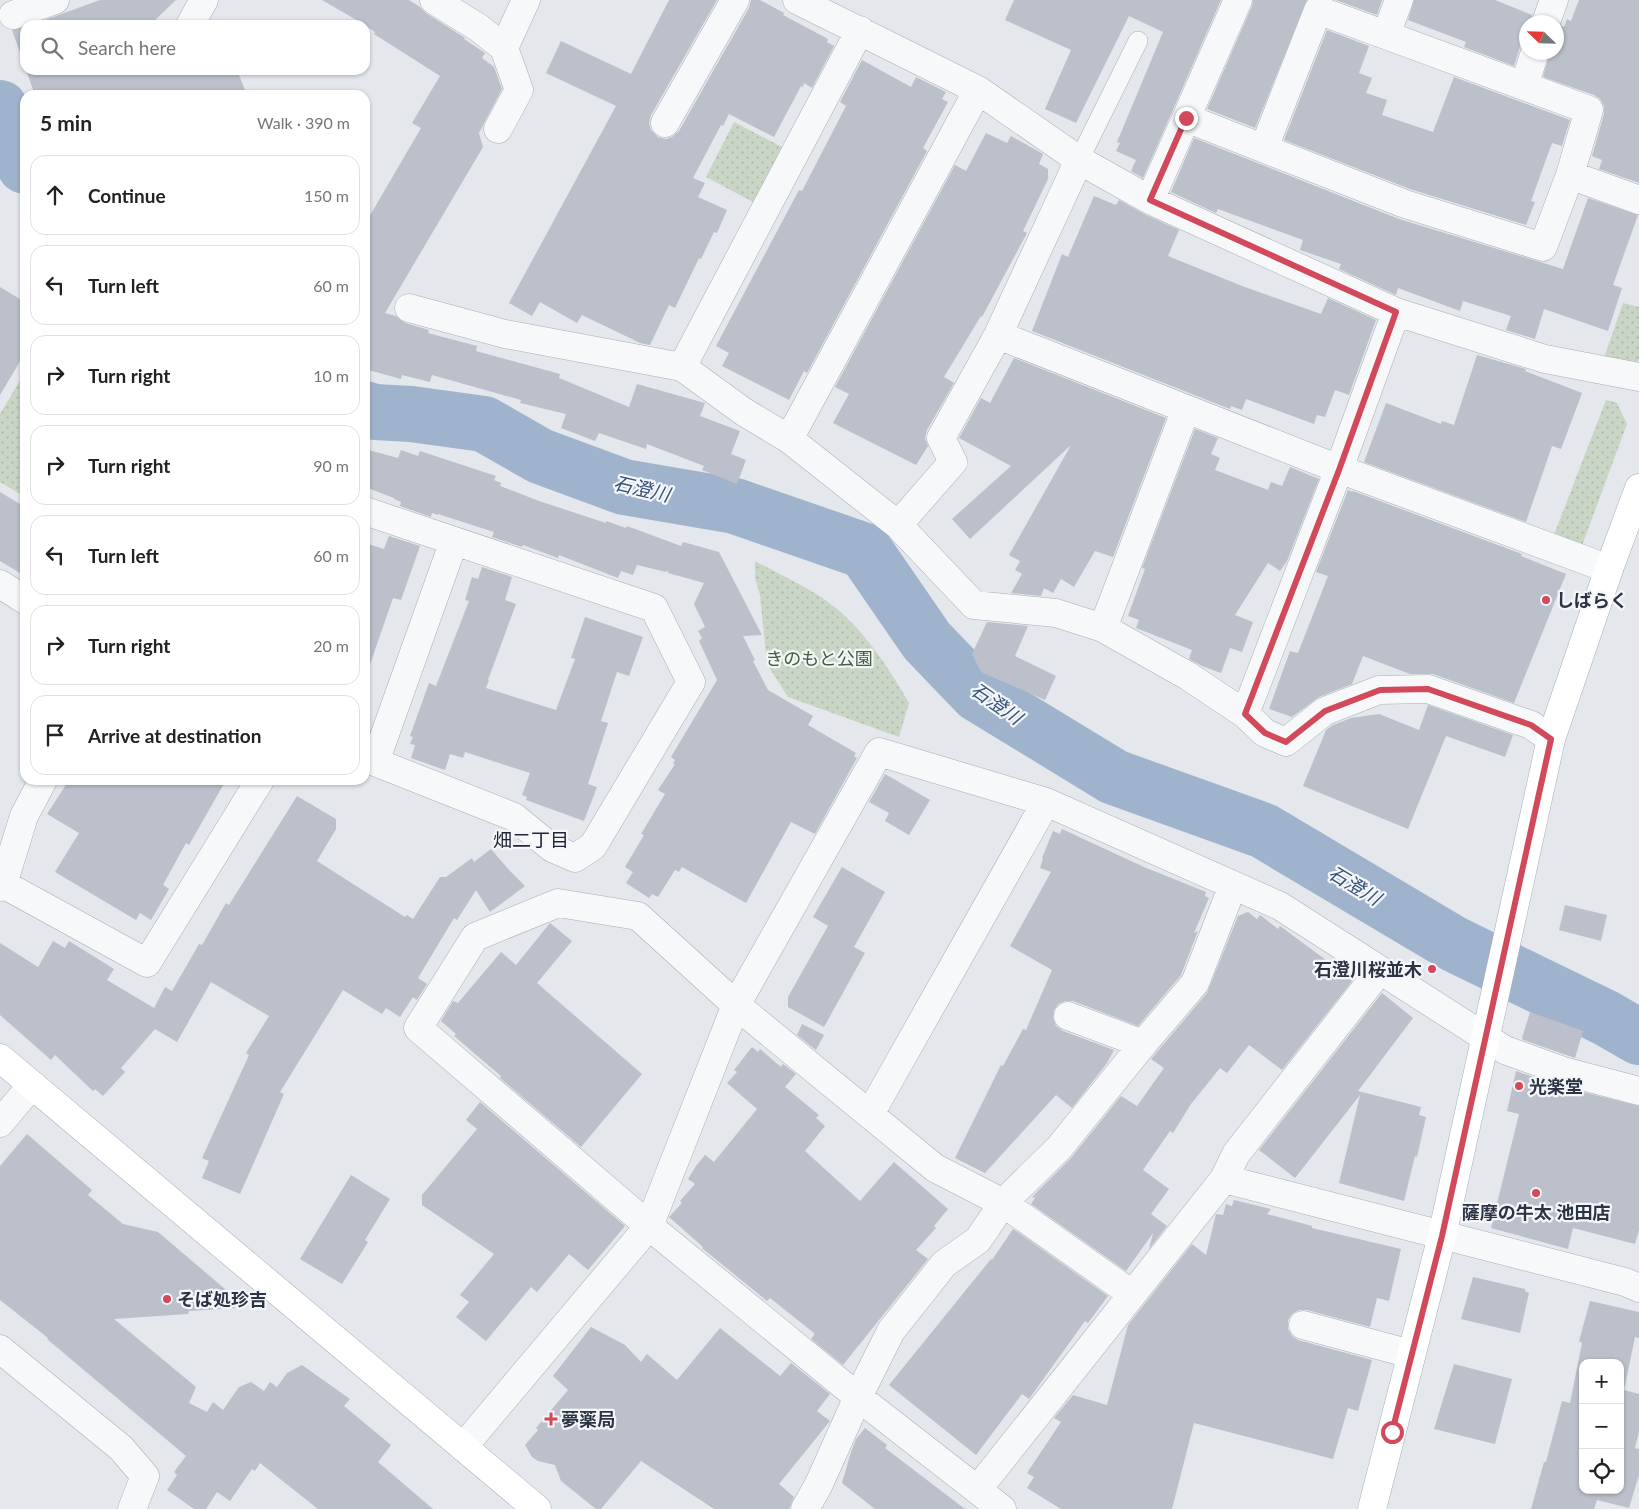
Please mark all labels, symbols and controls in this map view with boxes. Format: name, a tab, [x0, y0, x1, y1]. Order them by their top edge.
north arrow	[1519, 15, 1564, 60]
search box	[20, 20, 370, 75]
icon: search	[38, 34, 66, 62]
text: Search here	[78, 36, 176, 59]
route end	[1175, 107, 1198, 130]
text: 5 min	[40, 110, 92, 135]
text: Walk · 390 m	[257, 113, 350, 132]
icon: ahead	[41, 181, 69, 209]
text: Continue	[88, 184, 166, 207]
text: 150 m	[304, 186, 349, 205]
icon: left	[41, 271, 69, 299]
text: Turn left	[88, 274, 159, 297]
text: 60 m	[313, 276, 349, 295]
icon: right	[41, 361, 69, 389]
text: Turn right	[88, 364, 170, 387]
text: 10 m	[313, 366, 349, 385]
icon: right	[41, 451, 69, 479]
text: Turn right	[88, 454, 170, 477]
text: 90 m	[313, 456, 349, 475]
water label: 石澄川	[612, 470, 674, 506]
icon: left	[41, 541, 69, 569]
text: Turn left	[88, 544, 159, 567]
text: 60 m	[313, 546, 349, 565]
place label: しばらく	[1556, 589, 1628, 611]
marker: しばらく	[1540, 594, 1552, 606]
icon: right	[41, 631, 69, 659]
text: Turn right	[88, 634, 170, 657]
text: 20 m	[313, 636, 349, 655]
park label: きのもと公園	[765, 647, 873, 669]
water label: 石澄川	[967, 677, 1029, 730]
icon: arrive	[41, 721, 69, 749]
text: Arrive at destination	[88, 724, 261, 747]
district label: 畑二丁目	[493, 828, 569, 851]
water label: 石澄川	[1325, 860, 1387, 911]
place label: 石澄川桜並木	[1314, 958, 1422, 980]
marker: 石澄川桜並木	[1426, 963, 1438, 975]
place label: 光楽堂	[1529, 1075, 1583, 1097]
marker: 光楽堂	[1513, 1080, 1525, 1092]
marker: 薩摩の牛太 池田店	[1530, 1187, 1542, 1199]
place label: 薩摩の牛太 池田店	[1462, 1201, 1610, 1223]
place label: そば処珍吉	[177, 1288, 267, 1310]
marker: そば処珍吉	[161, 1293, 173, 1305]
map controls	[1579, 1359, 1624, 1494]
button: +	[1579, 1359, 1624, 1404]
button: −	[1579, 1404, 1624, 1449]
place label: 夢薬局	[561, 1408, 615, 1430]
marker: 夢薬局	[545, 1413, 557, 1425]
route start	[1381, 1421, 1404, 1444]
button: locate	[1579, 1449, 1624, 1494]

